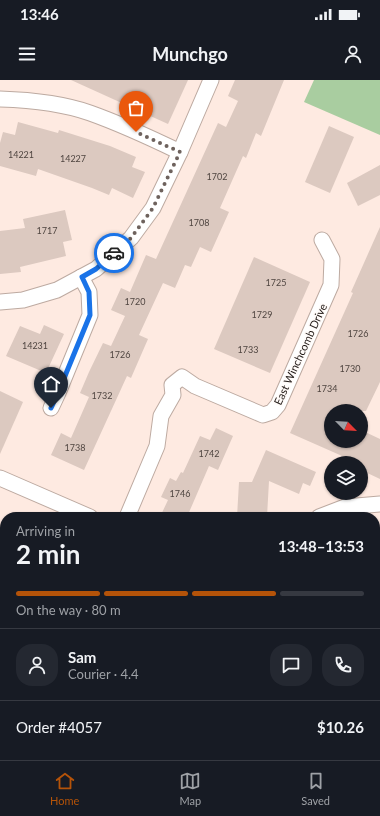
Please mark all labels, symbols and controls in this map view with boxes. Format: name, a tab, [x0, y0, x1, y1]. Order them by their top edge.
text: 13:46	[20, 5, 59, 23]
icon: menu	[16, 43, 38, 65]
text: Munchgo	[152, 43, 228, 65]
icon: person	[342, 43, 364, 65]
pin	[119, 91, 153, 132]
icon: bag	[125, 97, 147, 119]
house number: 14221	[8, 149, 34, 160]
house number: 14227	[60, 153, 86, 164]
house number: 1702	[207, 171, 227, 182]
house number: 1708	[189, 217, 209, 228]
house number: 1717	[37, 225, 57, 236]
courier	[94, 233, 134, 273]
icon: car	[103, 242, 125, 264]
house number: 1725	[266, 277, 286, 288]
house number: 1720	[125, 296, 145, 307]
street label: East Winchcomb Drive	[271, 301, 329, 407]
house number: 1729	[252, 309, 272, 320]
house number: 1726	[348, 328, 368, 339]
house number: 14231	[22, 340, 48, 351]
house number: 1733	[238, 344, 258, 355]
house number: 1726	[110, 349, 130, 360]
house number: 1730	[340, 363, 360, 374]
pin	[34, 367, 68, 408]
icon: home	[40, 373, 62, 395]
house number: 1734	[317, 383, 337, 394]
house number: 1732	[92, 390, 112, 401]
north arrow	[324, 404, 368, 448]
map controls	[324, 404, 368, 500]
house number: 1738	[65, 442, 85, 453]
house number: 1742	[199, 448, 219, 459]
button: layers	[324, 456, 368, 500]
house number: 1746	[170, 488, 190, 499]
text: Arriving in	[16, 523, 75, 539]
text: 13:48–13:53	[278, 537, 364, 555]
text: 2 min	[16, 538, 80, 570]
text: On the way · 80 m	[16, 602, 121, 618]
button: person	[16, 644, 58, 686]
button: chat	[270, 644, 312, 686]
button: phone	[322, 644, 364, 686]
text: Sam	[68, 648, 96, 666]
text: Courier · 4.4	[68, 666, 139, 682]
text: Order #4057	[16, 718, 102, 736]
text: $10.26	[317, 718, 364, 736]
tab: Home	[50, 770, 79, 807]
tab: Map	[179, 770, 201, 807]
tab: Saved	[301, 770, 330, 807]

